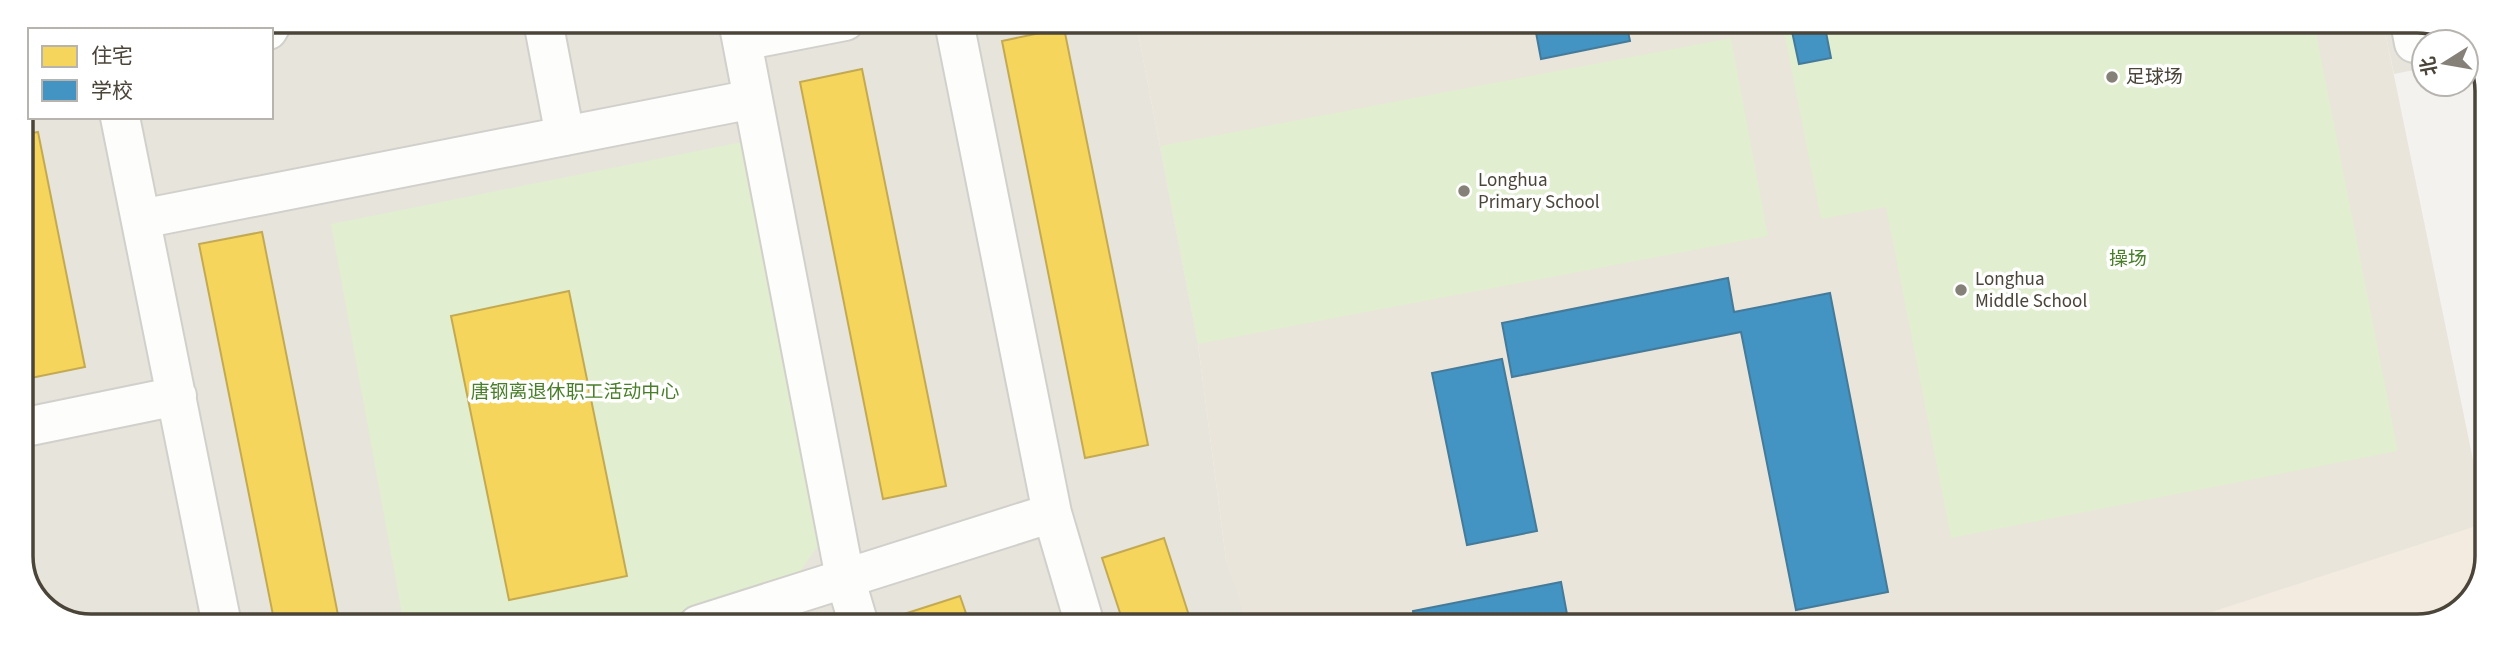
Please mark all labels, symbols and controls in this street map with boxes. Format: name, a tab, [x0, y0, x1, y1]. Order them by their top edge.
legend	[28, 28, 273, 119]
north arrow	[2410, 28, 2480, 98]
text: 住宅	[91, 41, 133, 71]
text: 北	[2415, 54, 2445, 78]
place label: 足球场	[2126, 64, 2183, 91]
marker: 足球场	[2104, 69, 2120, 85]
text: 学校	[91, 76, 133, 106]
place label: Longhua Primary School	[1478, 167, 1600, 216]
marker: Longhua Primary School	[1456, 183, 1472, 199]
park label: 操场	[2109, 246, 2147, 273]
place label: Longhua Middle School	[1975, 266, 2087, 315]
marker: Longhua Middle School	[1953, 282, 1969, 298]
park label: 唐钢离退休职工活动中心	[470, 379, 680, 406]

